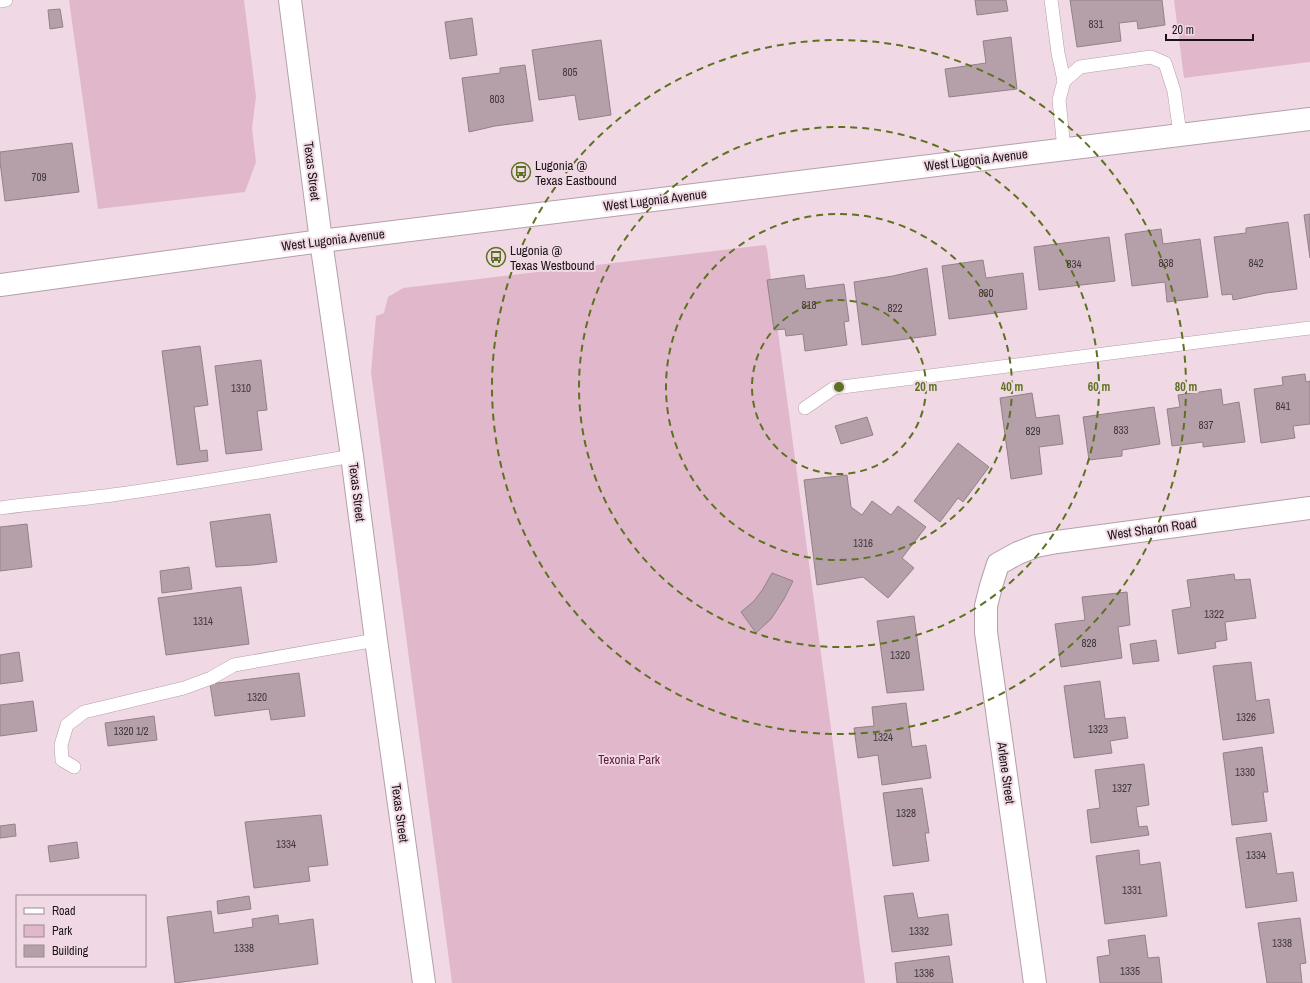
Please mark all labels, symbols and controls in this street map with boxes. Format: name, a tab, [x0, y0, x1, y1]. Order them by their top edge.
scale bar	[1166, 16, 1253, 42]
house number: 831	[1088, 17, 1104, 31]
text: 20 m	[1172, 22, 1194, 38]
house number: 805	[562, 65, 578, 79]
house number: 803	[489, 92, 505, 106]
street label: Texas Street	[300, 141, 324, 201]
street label: West Lugonia Avenue	[923, 145, 1029, 175]
place label: Lugonia @ Texas Eastbound	[535, 157, 617, 189]
bus stop icon: Lugonia @ Texas Eastbound	[510, 161, 532, 183]
house number: 709	[31, 170, 47, 184]
street label: West Lugonia Avenue	[602, 185, 708, 215]
street label: West Lugonia Avenue	[280, 225, 386, 255]
place label: Lugonia @ Texas Westbound	[510, 242, 595, 274]
bus stop icon: Lugonia @ Texas Westbound	[485, 246, 507, 268]
house number: 838	[1158, 256, 1174, 270]
house number: 842	[1248, 256, 1264, 270]
house number: 834	[1066, 257, 1082, 271]
house number: 830	[978, 286, 994, 300]
house number: 818	[801, 298, 817, 312]
house number: 822	[887, 301, 903, 315]
text: 20 m	[915, 379, 937, 395]
text: 40 m	[1001, 379, 1023, 395]
text: 60 m	[1088, 379, 1110, 395]
text: 80 m	[1175, 379, 1197, 395]
centre of rings	[832, 380, 846, 394]
house number: 1310	[231, 381, 251, 395]
house number: 841	[1275, 399, 1291, 413]
house number: 837	[1198, 418, 1214, 432]
house number: 833	[1113, 423, 1129, 437]
house number: 829	[1025, 424, 1041, 438]
street label: Texas Street	[345, 462, 369, 522]
street label: West Sharon Road	[1106, 514, 1198, 544]
house number: 1316	[853, 536, 873, 550]
house number: 1322	[1204, 607, 1224, 621]
house number: 1314	[193, 614, 213, 628]
house number: 828	[1081, 636, 1097, 650]
house number: 1320	[890, 648, 910, 662]
house number: 1320	[247, 690, 267, 704]
house number: 1326	[1236, 710, 1256, 724]
house number: 1323	[1088, 722, 1108, 736]
house number: 1320 1/2	[113, 724, 149, 738]
house number: 1324	[873, 730, 893, 744]
street label: Arlene Street	[993, 740, 1019, 805]
park label: Texonia Park	[598, 751, 661, 768]
house number: 1330	[1235, 765, 1255, 779]
house number: 1327	[1112, 781, 1132, 795]
street label: Texas Street	[387, 782, 413, 844]
house number: 1328	[896, 806, 916, 820]
house number: 1334	[276, 837, 296, 851]
house number: 1334	[1246, 848, 1266, 862]
house number: 1331	[1122, 883, 1142, 897]
legend	[16, 895, 146, 967]
text: Road	[52, 903, 76, 919]
text: Park	[52, 923, 72, 939]
house number: 1332	[909, 924, 929, 938]
house number: 1338	[1272, 936, 1292, 950]
house number: 1338	[234, 941, 254, 955]
text: Building	[52, 943, 89, 959]
house number: 1335	[1120, 964, 1140, 978]
house number: 1336	[914, 966, 934, 980]

